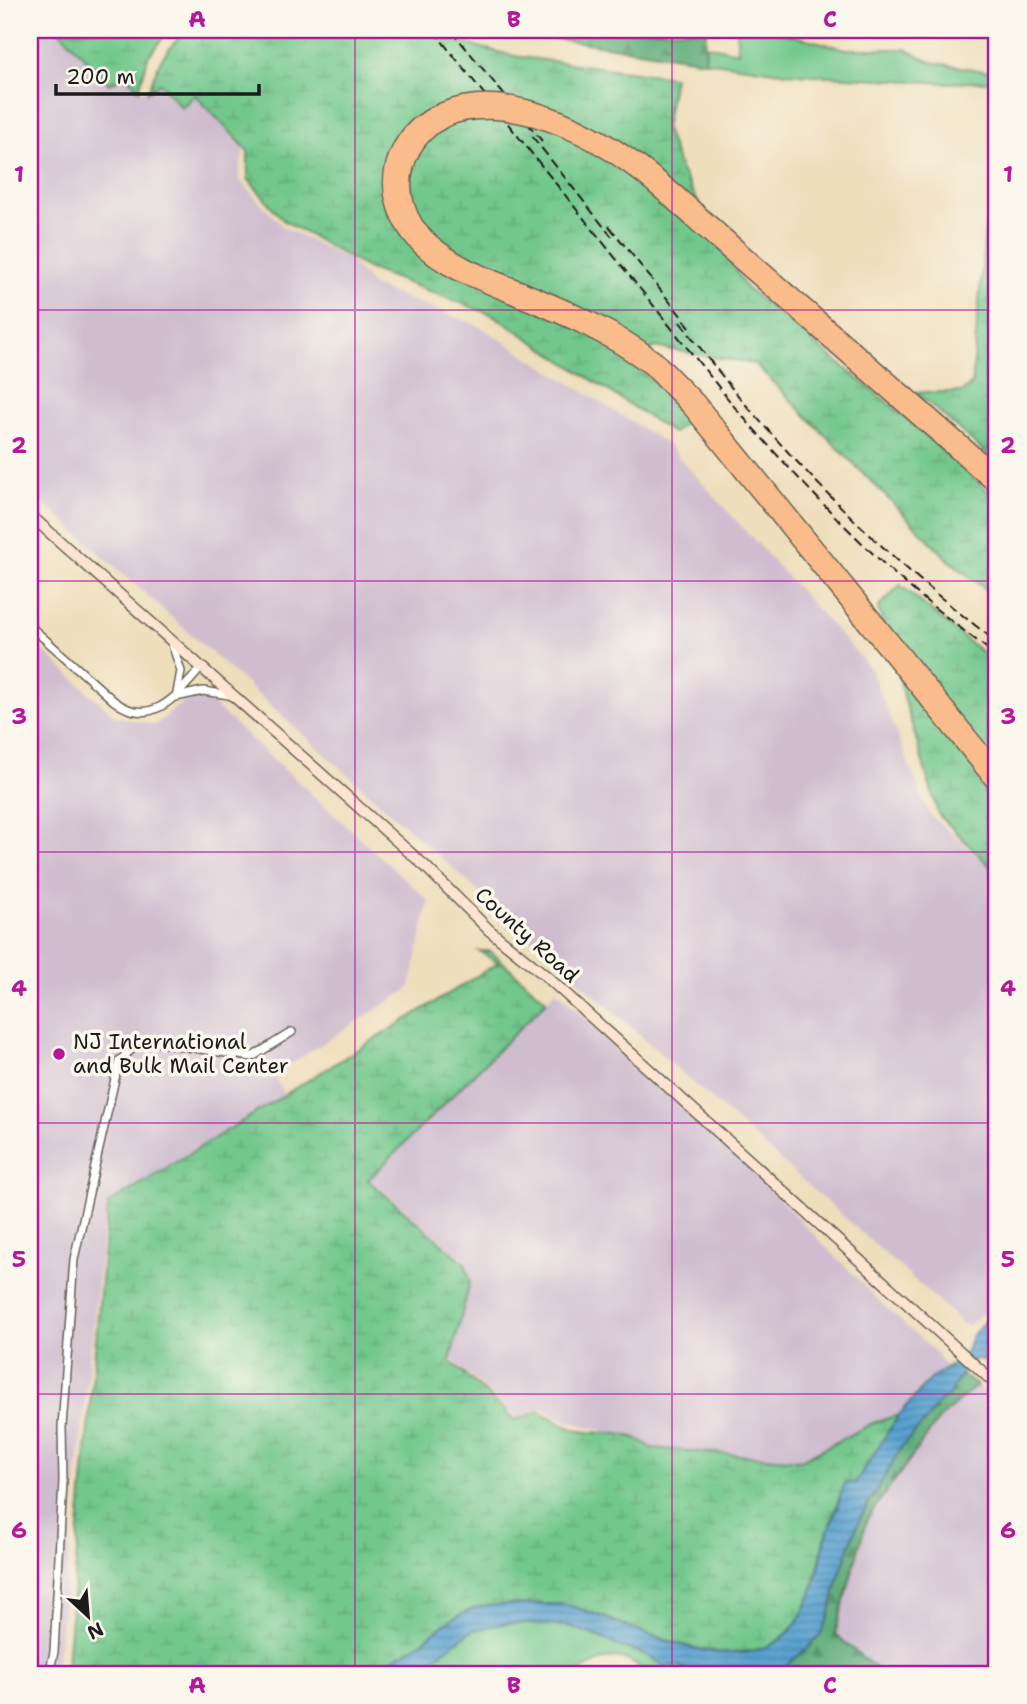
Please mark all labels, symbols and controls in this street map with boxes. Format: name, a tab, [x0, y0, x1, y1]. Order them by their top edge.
text: A	[188, 4, 206, 34]
text: B	[507, 4, 521, 34]
text: C	[823, 4, 837, 34]
scale bar	[56, 52, 259, 96]
text: 200 m	[66, 63, 135, 91]
text: 1	[14, 159, 24, 189]
text: 1	[1003, 159, 1013, 189]
text: 2	[11, 430, 27, 460]
text: 2	[1000, 430, 1016, 460]
text: 3	[11, 701, 27, 731]
text: 3	[1000, 701, 1016, 731]
street label: County Road	[469, 881, 585, 989]
text: 4	[11, 973, 27, 1003]
text: 4	[1000, 973, 1016, 1003]
place label: NJ International and Bulk Mail Center	[73, 1028, 289, 1080]
marker: NJ International and Bulk Mail Center	[51, 1046, 67, 1062]
text: 5	[12, 1244, 26, 1274]
text: 5	[1001, 1244, 1015, 1274]
text: 6	[11, 1515, 27, 1545]
text: 6	[1000, 1515, 1016, 1545]
north arrow	[52, 1582, 122, 1652]
text: N	[83, 1616, 107, 1645]
text: A	[188, 1670, 206, 1700]
text: B	[507, 1670, 521, 1700]
text: C	[823, 1670, 837, 1700]

